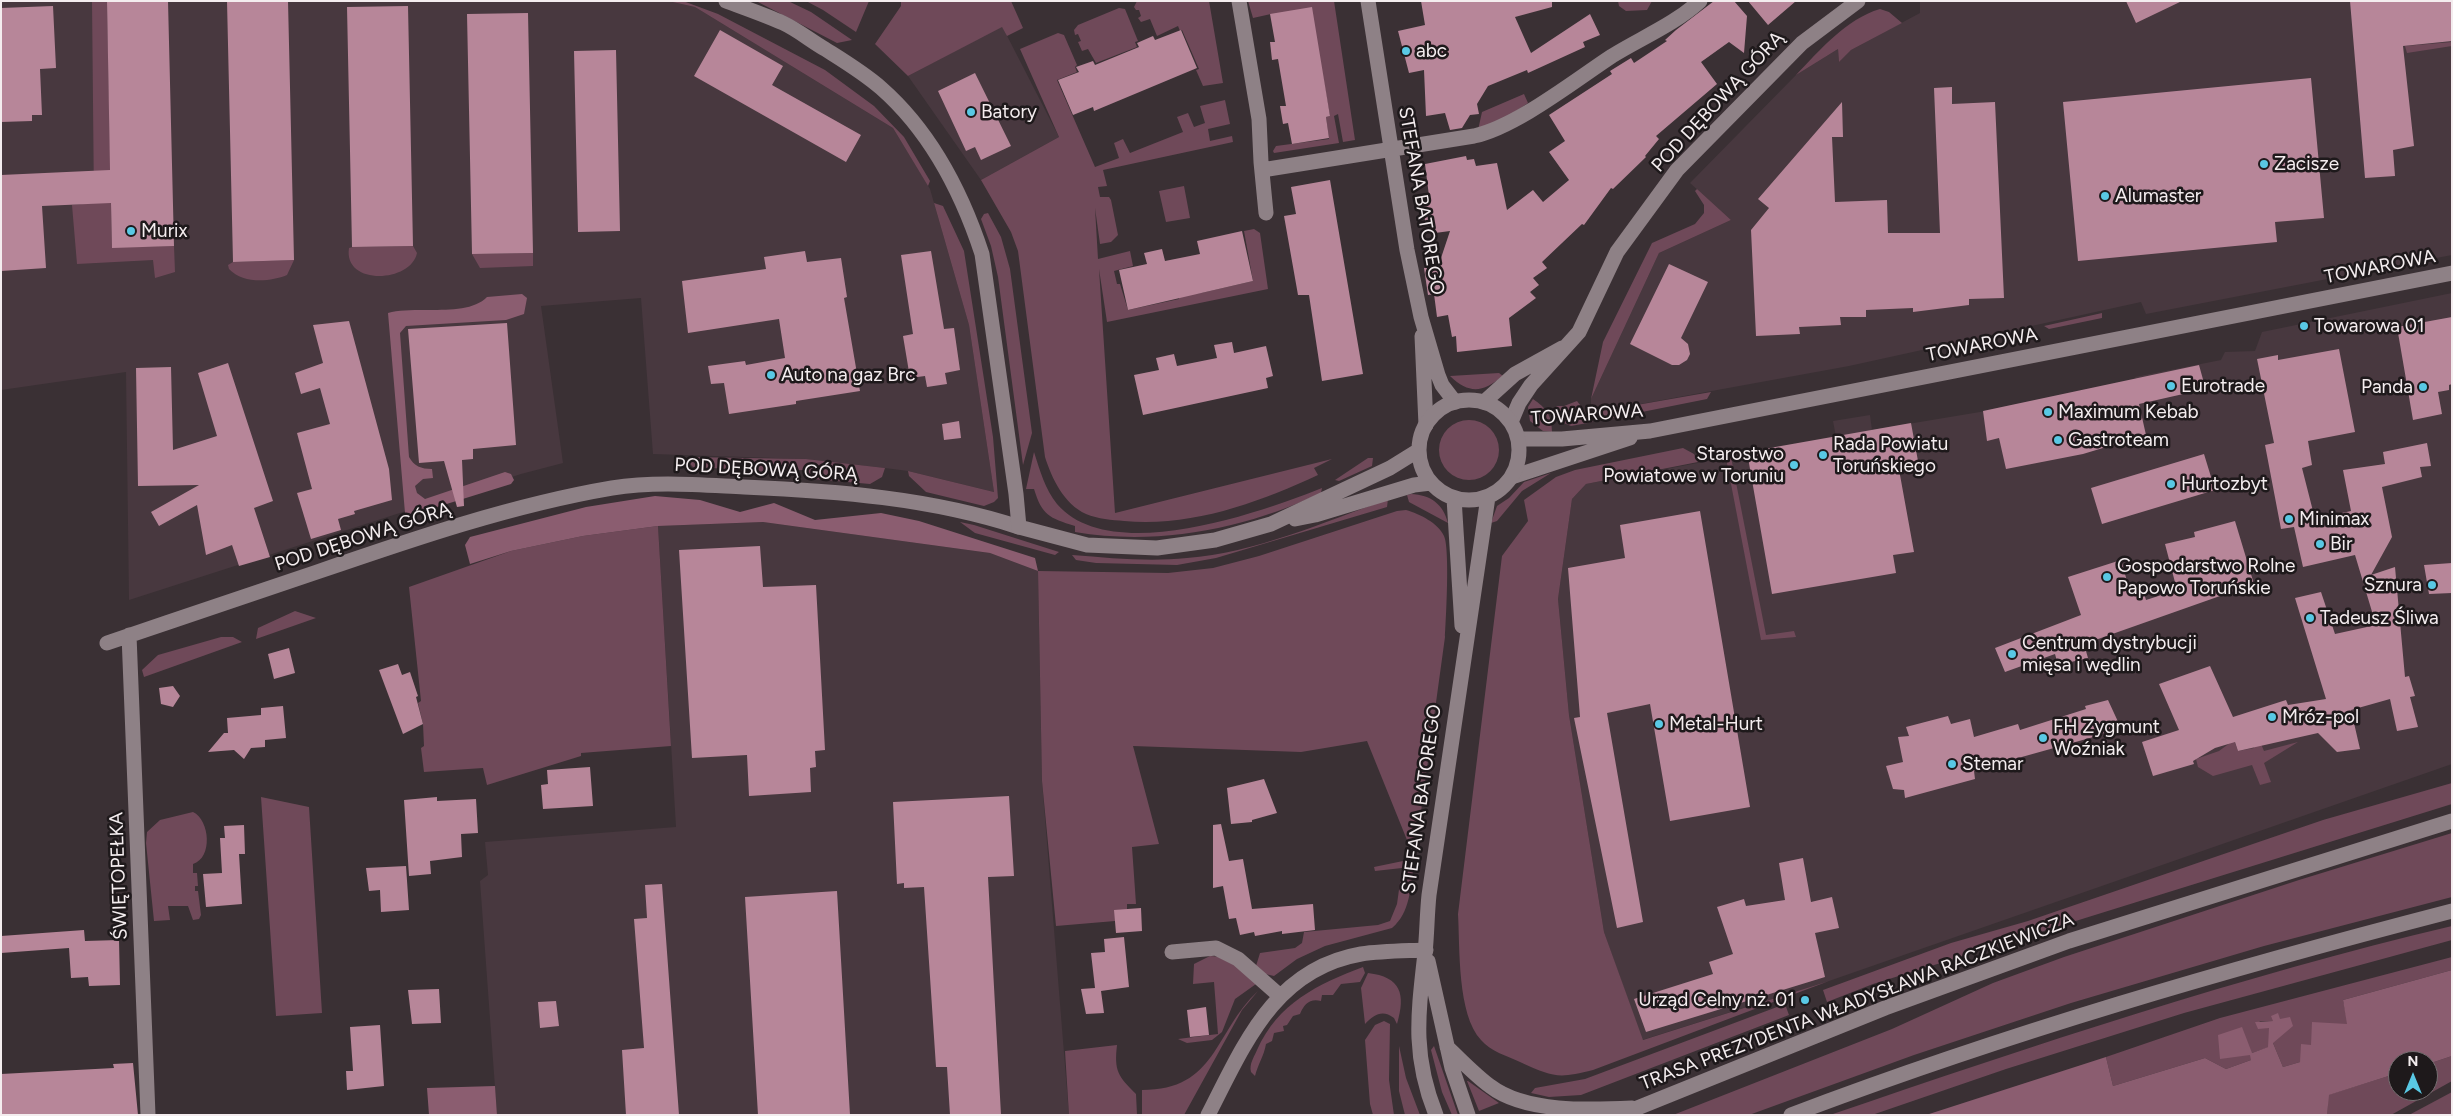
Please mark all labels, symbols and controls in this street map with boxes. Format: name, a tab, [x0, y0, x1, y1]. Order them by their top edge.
street label: POD DĘBOWĄ GÓRĄ	[1647, 27, 1789, 177]
place label: abc	[1416, 40, 1447, 62]
marker: abc	[1400, 45, 1412, 57]
place label: Batory	[981, 101, 1037, 123]
street label: STEFANA BATOREGO	[1393, 105, 1449, 297]
marker: Batory	[965, 106, 977, 118]
place label: Zacisze	[2274, 153, 2339, 175]
marker: Zacisze	[2258, 158, 2270, 170]
place label: Alumaster	[2115, 185, 2201, 207]
marker: Alumaster	[2099, 190, 2111, 202]
place label: Murix	[141, 220, 188, 242]
marker: Murix	[125, 225, 137, 237]
street label: TOWAROWA	[2323, 245, 2437, 289]
place label: Towarowa 01	[2314, 315, 2425, 337]
marker: Towarowa 01	[2298, 320, 2310, 332]
street label: TOWAROWA	[1925, 323, 2039, 367]
place label: Auto na gaz Brc	[781, 364, 915, 386]
marker: Auto na gaz Brc	[765, 369, 777, 381]
place label: Eurotrade	[2181, 375, 2265, 397]
place label: Panda	[2361, 376, 2413, 398]
marker: Eurotrade	[2165, 380, 2177, 392]
marker: Panda	[2417, 381, 2429, 393]
street label: TOWAROWA	[1530, 400, 1644, 430]
place label: Maximum Kebab	[2058, 401, 2199, 423]
marker: Maximum Kebab	[2042, 406, 2054, 418]
place label: Gastroteam	[2068, 429, 2169, 451]
place label: Rada Powiatu Toruńskiego	[1833, 433, 1948, 477]
marker: Gastroteam	[2052, 434, 2064, 446]
place label: Starostwo Powiatowe w Toruniu	[1603, 443, 1784, 487]
marker: Rada Powiatu Toruńskiego	[1817, 449, 1829, 461]
street label: POD DĘBOWĄ GÓRĄ	[674, 454, 858, 486]
marker: Starostwo Powiatowe w Toruniu	[1788, 459, 1800, 471]
place label: Hurtozbyt	[2181, 473, 2268, 495]
marker: Hurtozbyt	[2165, 478, 2177, 490]
street label: POD DĘBOWĄ GÓRĄ	[272, 498, 454, 576]
place label: Minimax	[2299, 508, 2369, 530]
marker: Minimax	[2283, 513, 2295, 525]
place label: Bir	[2330, 533, 2352, 555]
marker: Bir	[2314, 538, 2326, 550]
place label: Gospodarstwo Rolne Papowo Toruńskie	[2117, 555, 2295, 599]
marker: Gospodarstwo Rolne Papowo Toruńskie	[2101, 571, 2113, 583]
place label: Sznura	[2364, 574, 2422, 596]
marker: Sznura	[2426, 579, 2438, 591]
place label: Tadeusz Śliwa	[2320, 607, 2439, 629]
marker: Tadeusz Śliwa	[2304, 612, 2316, 624]
place label: Centrum dystrybucji mięsa i wędlin	[2022, 632, 2197, 676]
marker: Centrum dystrybucji mięsa i wędlin	[2006, 648, 2018, 660]
street label: STEFANA BATOREGO	[1397, 703, 1447, 895]
place label: Mróz-pol	[2282, 706, 2359, 728]
marker: Mróz-pol	[2266, 711, 2278, 723]
place label: Metal-Hurt	[1669, 713, 1763, 735]
place label: FH Zygmunt Woźniak	[2053, 716, 2160, 760]
marker: Metal-Hurt	[1653, 718, 1665, 730]
marker: FH Zygmunt Woźniak	[2037, 732, 2049, 744]
place label: Stemar	[1962, 753, 2023, 775]
marker: Stemar	[1946, 758, 1958, 770]
street label: ŚWIĘTOPEŁKA	[105, 812, 133, 940]
street label: TRASA PREZYDENTA WŁADYSŁAWA RACZKIEWICZA	[1637, 908, 2077, 1096]
place label: Urząd Celny nż. 01	[1638, 989, 1795, 1011]
marker: Urząd Celny nż. 01	[1799, 994, 1811, 1006]
north arrow	[2388, 1051, 2438, 1101]
text: N	[2408, 1053, 2418, 1070]

